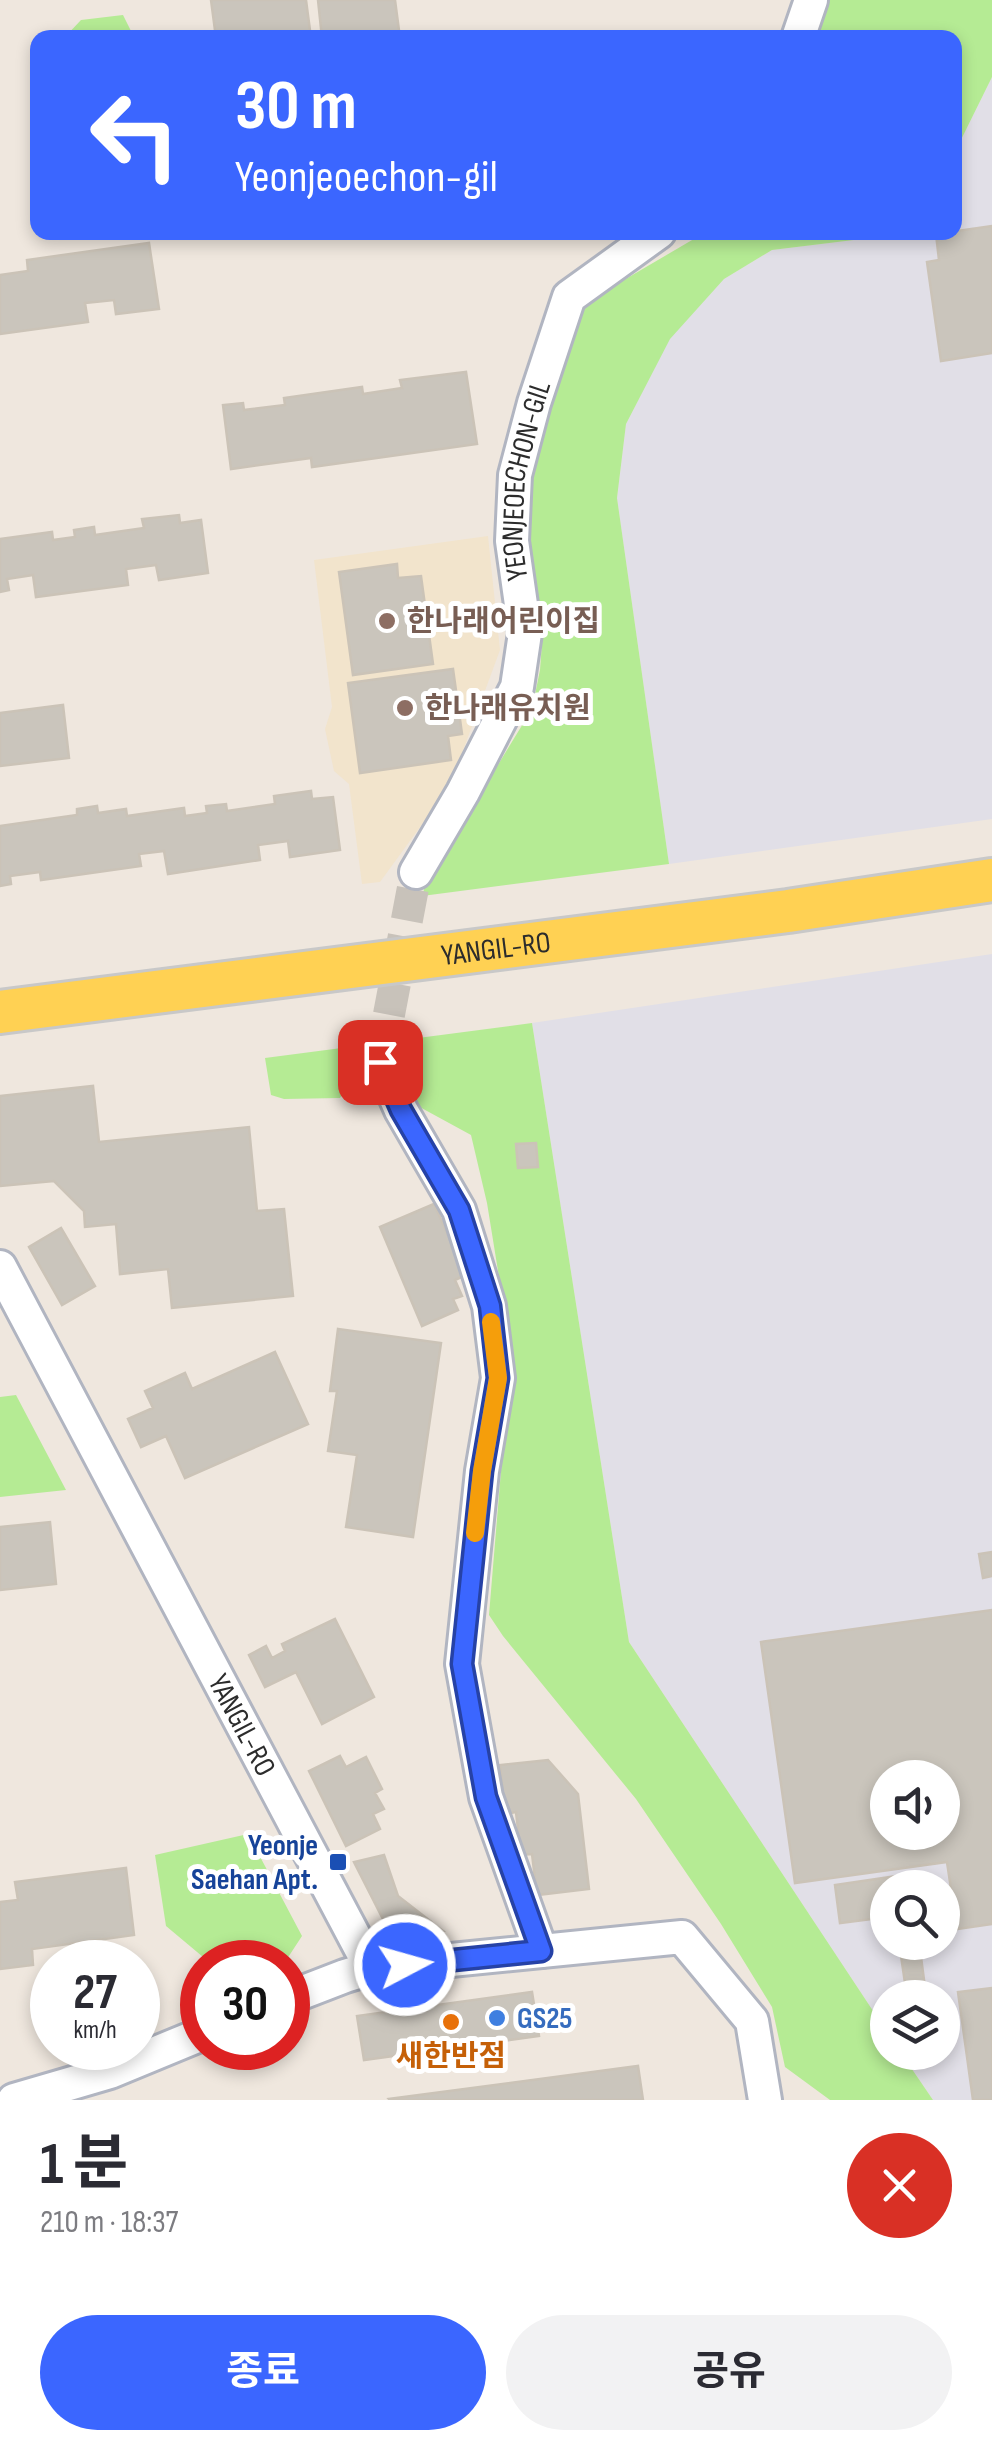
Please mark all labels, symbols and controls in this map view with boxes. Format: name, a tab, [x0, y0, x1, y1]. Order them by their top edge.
text: 30 m	[235, 65, 357, 149]
icon: left	[70, 70, 200, 200]
text: Yeonjeoechon-gil	[235, 150, 498, 205]
street label: YEONJEOECHON-GIL	[495, 376, 559, 583]
place label: 한나래어린이집	[407, 604, 600, 640]
marker: 한나래어린이집	[376, 610, 398, 632]
place label: 한나래유치원	[425, 691, 591, 727]
marker: 한나래유치원	[394, 697, 416, 719]
street label: YANGIL-RO	[439, 925, 553, 974]
pin	[338, 1020, 423, 1105]
icon: arrive	[353, 1035, 408, 1090]
street label: YANGIL-RO	[200, 1668, 283, 1782]
map controls	[870, 1760, 960, 2070]
button: sound	[870, 1760, 960, 1850]
place label: Yeonje Saehan Apt.	[191, 1828, 318, 1898]
marker: Yeonje Saehan Apt.	[327, 1851, 349, 1873]
button: search	[870, 1870, 960, 1960]
position arrow	[353, 1913, 457, 2017]
speed limit sign: 30	[180, 1940, 310, 2070]
text: 27	[73, 1963, 117, 2023]
button: layers	[870, 1980, 960, 2070]
place label: GS25	[517, 2001, 572, 2037]
marker: GS25	[486, 2007, 508, 2029]
marker: 새한반점	[440, 2011, 462, 2033]
text: km/h	[73, 2015, 117, 2046]
place label: 새한반점	[396, 2039, 506, 2075]
text: 1 분	[40, 2129, 128, 2201]
button: close	[847, 2133, 952, 2238]
text: 210 m · 18:37	[40, 2203, 178, 2242]
button: 종료	[40, 2315, 486, 2430]
button: 공유	[506, 2315, 952, 2430]

